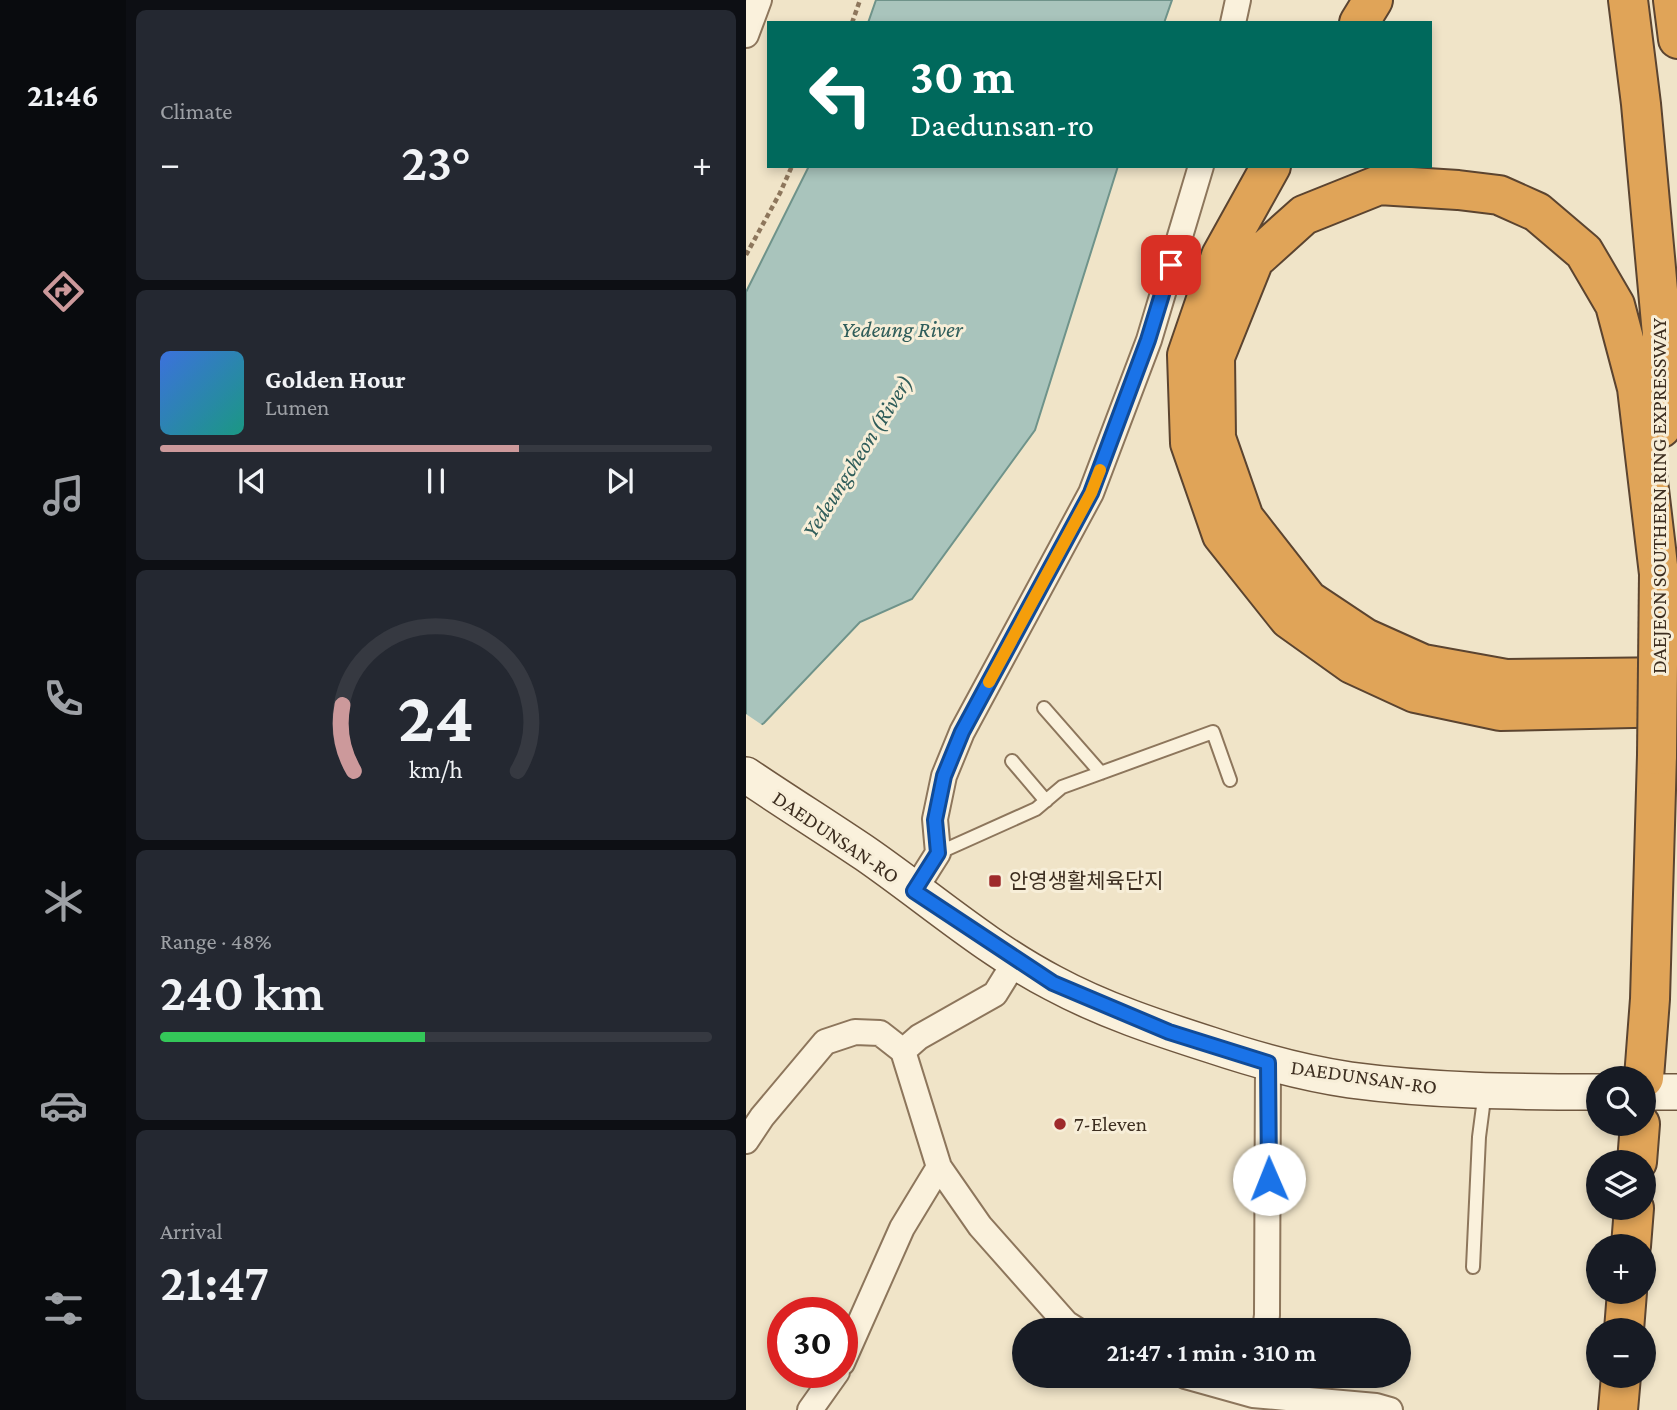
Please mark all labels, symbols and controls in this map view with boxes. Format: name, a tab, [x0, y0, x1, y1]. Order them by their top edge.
icon: left	[795, 49, 886, 140]
text: 30 m	[910, 49, 1015, 104]
text: 21:46	[27, 77, 99, 113]
text: Climate	[160, 98, 232, 124]
text: Daedunsan-ro	[910, 107, 1094, 143]
text: 23°	[401, 133, 471, 191]
text: −	[160, 142, 180, 184]
text: +	[692, 142, 712, 184]
pin	[1141, 235, 1201, 295]
icon: arrive	[1152, 246, 1190, 284]
icon: directions	[39, 267, 88, 316]
water label: Yedeung River	[841, 316, 964, 342]
street label: DAEJEON SOUTHERN RING EXPRESSWAY	[1647, 317, 1671, 674]
text: Golden Hour	[265, 365, 406, 394]
water label: Yedeungcheon (River)	[797, 370, 918, 542]
text: Lumen	[265, 394, 329, 420]
icon: previous	[233, 462, 271, 500]
icon: pause	[417, 462, 455, 500]
icon: next	[601, 462, 639, 500]
icon: music	[39, 471, 88, 520]
icon: phone	[39, 674, 88, 723]
text: 24	[398, 676, 474, 757]
text: km/h	[409, 756, 463, 783]
street label: DAEDUNSAN-RO	[768, 786, 904, 888]
place label: 안영생활체육단지	[1009, 869, 1164, 893]
marker: 안영생활체육단지	[987, 873, 1003, 889]
icon: climate	[39, 877, 88, 926]
text: Range · 48%	[160, 928, 272, 954]
text: 240 km	[160, 963, 324, 1021]
street label: DAEDUNSAN-RO	[1289, 1055, 1439, 1099]
map controls	[1586, 1066, 1656, 1388]
button: search	[1586, 1066, 1656, 1136]
icon: car	[39, 1081, 88, 1130]
place label: 7-Eleven	[1074, 1112, 1147, 1136]
marker: 7-Eleven	[1052, 1116, 1068, 1132]
position arrow	[1232, 1142, 1306, 1216]
button: layers	[1586, 1150, 1656, 1220]
text: Arrival	[160, 1218, 223, 1244]
button: +	[1586, 1234, 1656, 1304]
text: 21:47	[160, 1253, 269, 1311]
icon: filters	[39, 1284, 88, 1333]
speed limit sign: 30	[767, 1297, 858, 1388]
button: −	[1586, 1318, 1656, 1388]
text: 21:47 · 1 min · 310 m	[1107, 1338, 1316, 1367]

